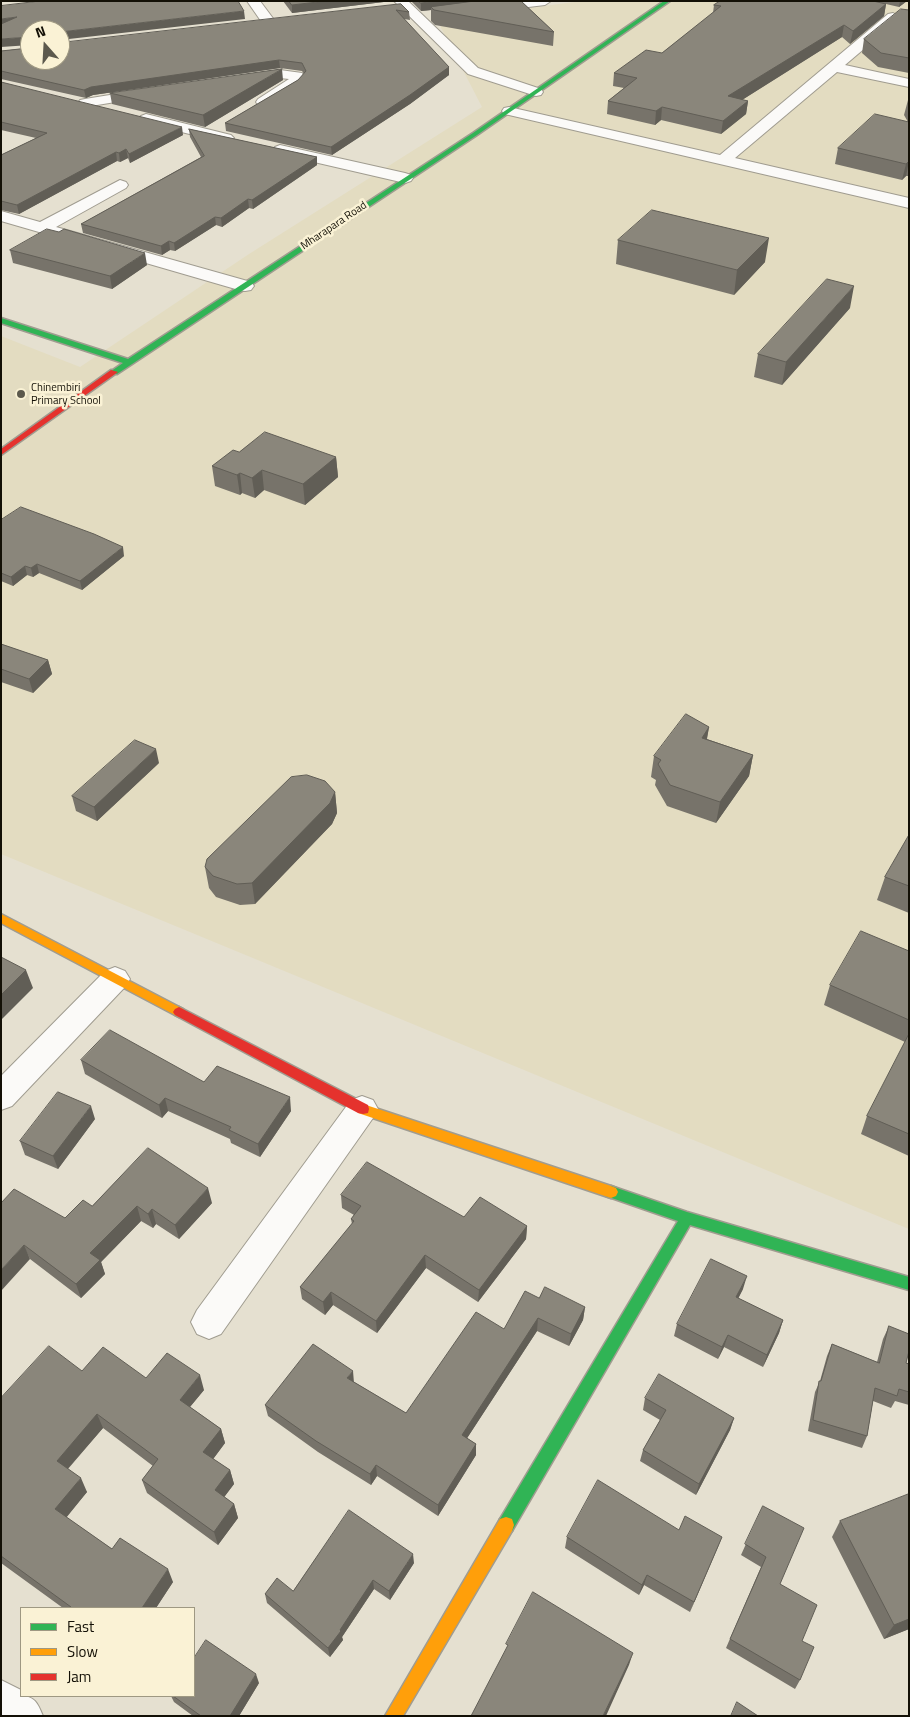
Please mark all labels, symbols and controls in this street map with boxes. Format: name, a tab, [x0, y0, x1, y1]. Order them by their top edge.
north arrow	[20, 20, 70, 70]
text: N	[32, 20, 48, 43]
street label: Mharapara Road	[298, 199, 370, 253]
place label: Chinembiri Primary School	[31, 381, 101, 407]
marker: Chinembiri Primary School	[15, 388, 27, 400]
legend	[20, 1607, 195, 1697]
text: Fast	[67, 1615, 94, 1638]
text: Slow	[67, 1640, 98, 1663]
text: Jam	[67, 1665, 91, 1688]

